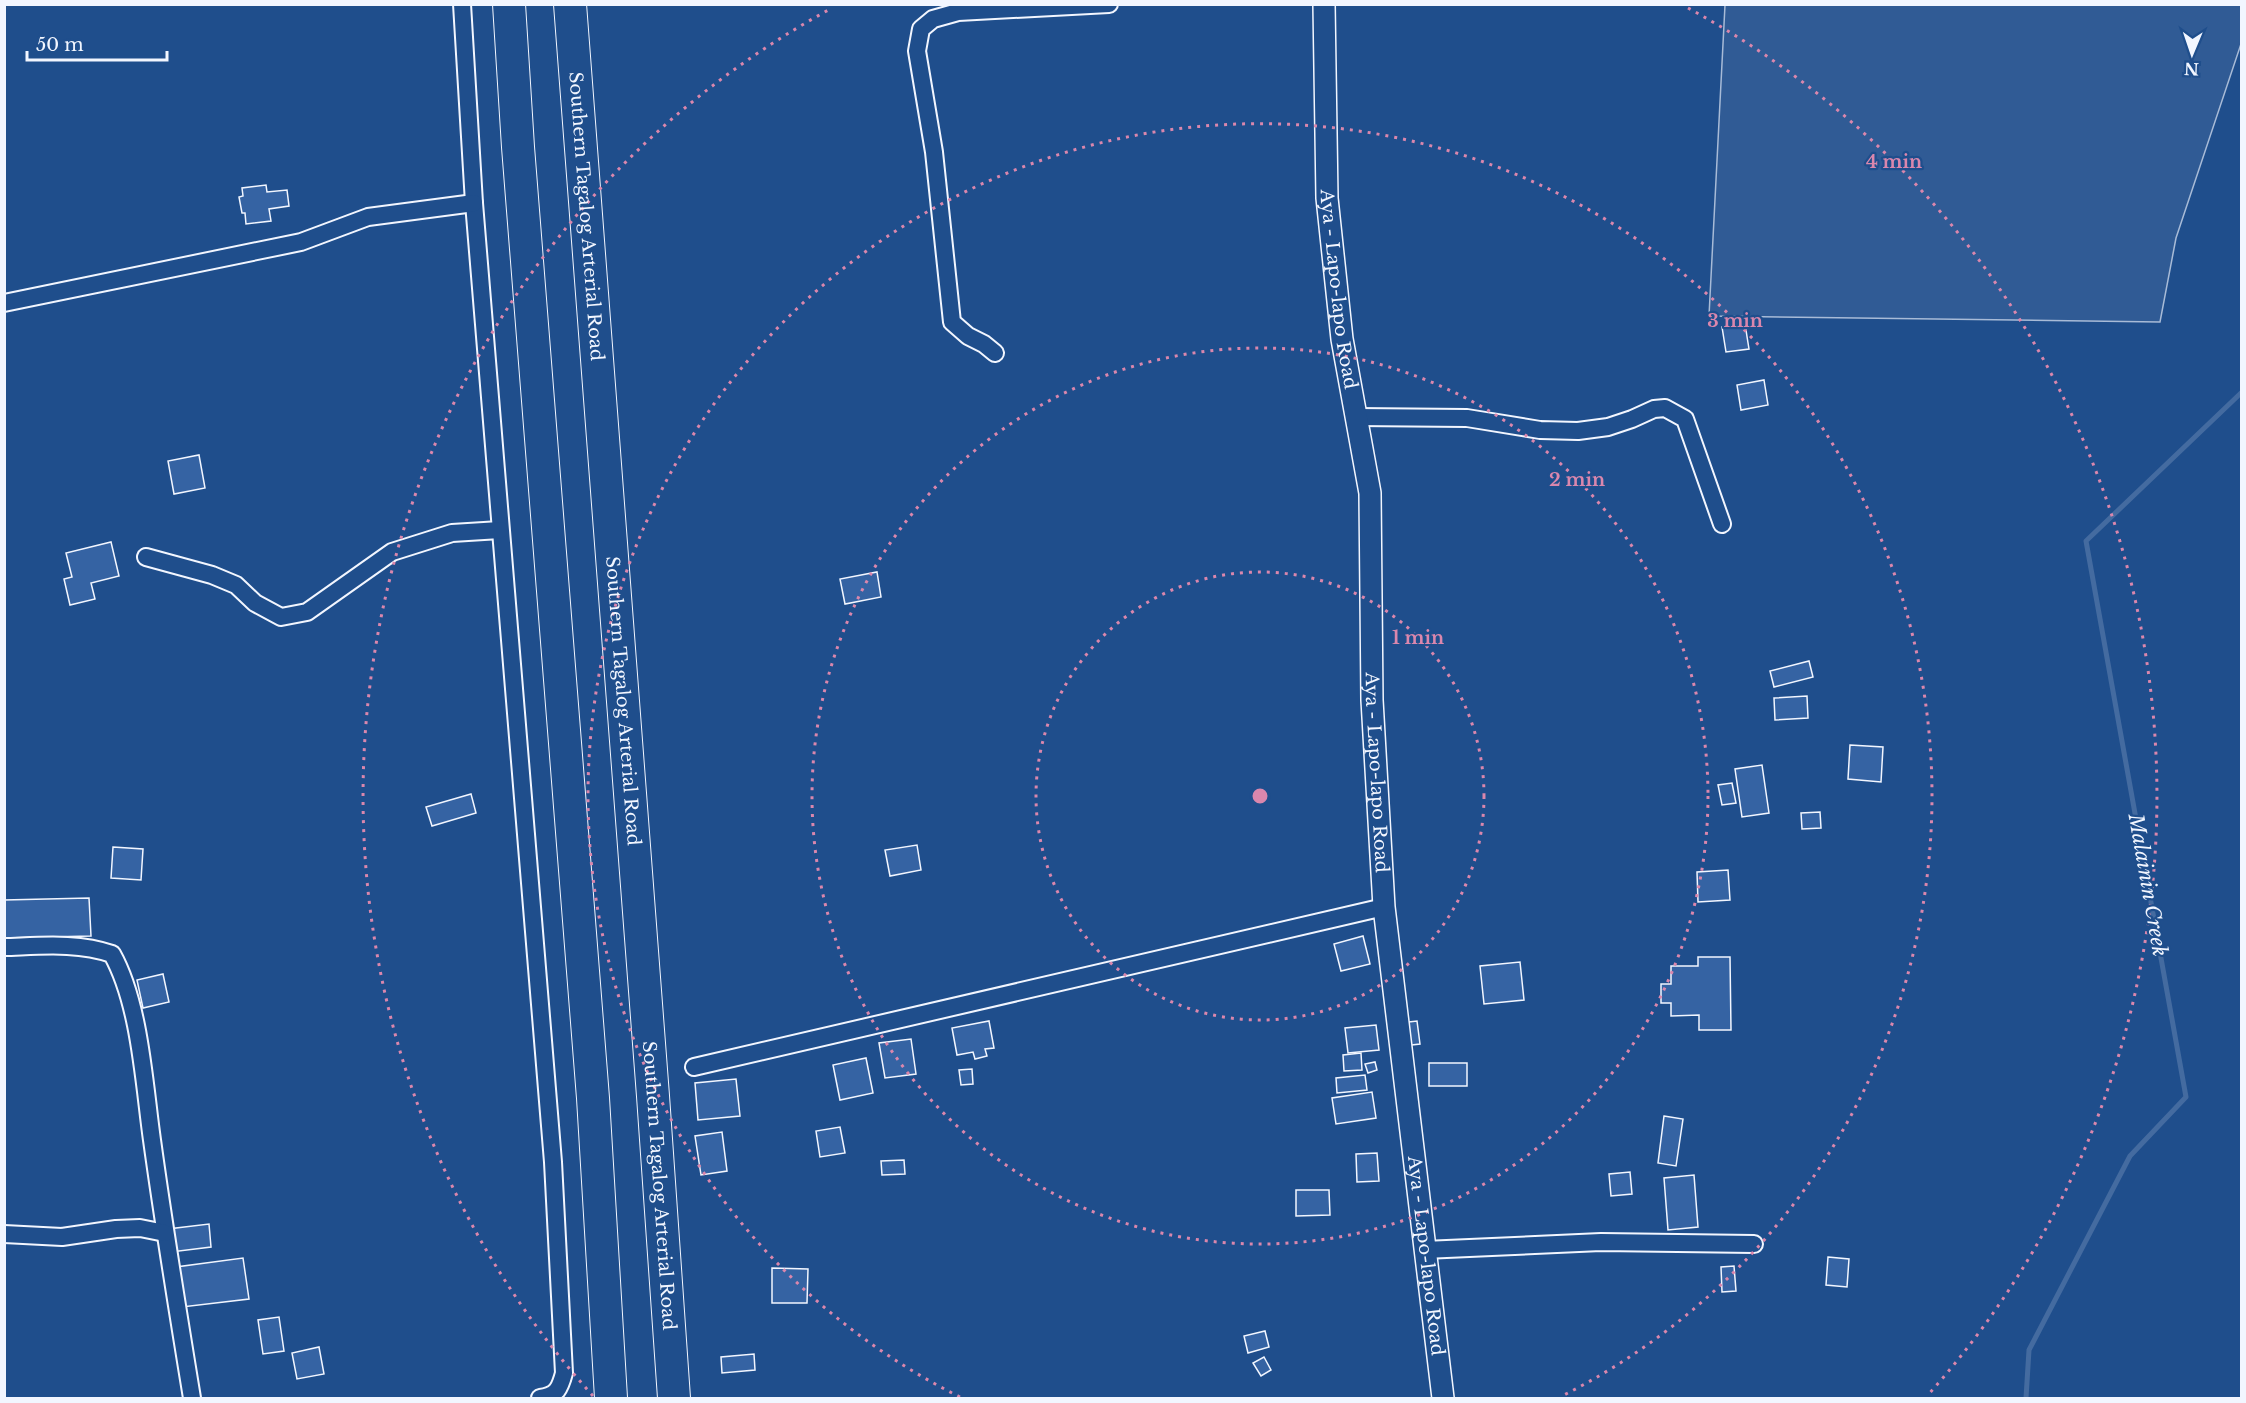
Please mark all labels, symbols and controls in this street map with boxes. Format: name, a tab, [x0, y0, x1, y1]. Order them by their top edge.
scale bar	[27, 24, 166, 62]
north arrow	[2162, 24, 2222, 84]
text: 50 m	[36, 34, 84, 56]
text: N	[2184, 59, 2199, 79]
street label: Southern Tagalog Arterial Road	[564, 71, 608, 362]
text: 4 min	[1866, 151, 1922, 173]
street label: Aya - Lapo-lapo Road	[1316, 188, 1362, 391]
text: 3 min	[1707, 310, 1763, 332]
text: 2 min	[1549, 469, 1605, 491]
street label: Southern Tagalog Arterial Road	[601, 556, 645, 846]
text: 1 min	[1392, 627, 1444, 649]
street label: Aya - Lapo-lapo Road	[1361, 671, 1393, 874]
centre of rings	[1250, 786, 1270, 806]
water label: Malainin Creek	[2123, 811, 2172, 958]
street label: Southern Tagalog Arterial Road	[638, 1040, 680, 1331]
street label: Aya - Lapo-lapo Road	[1403, 1154, 1449, 1357]

